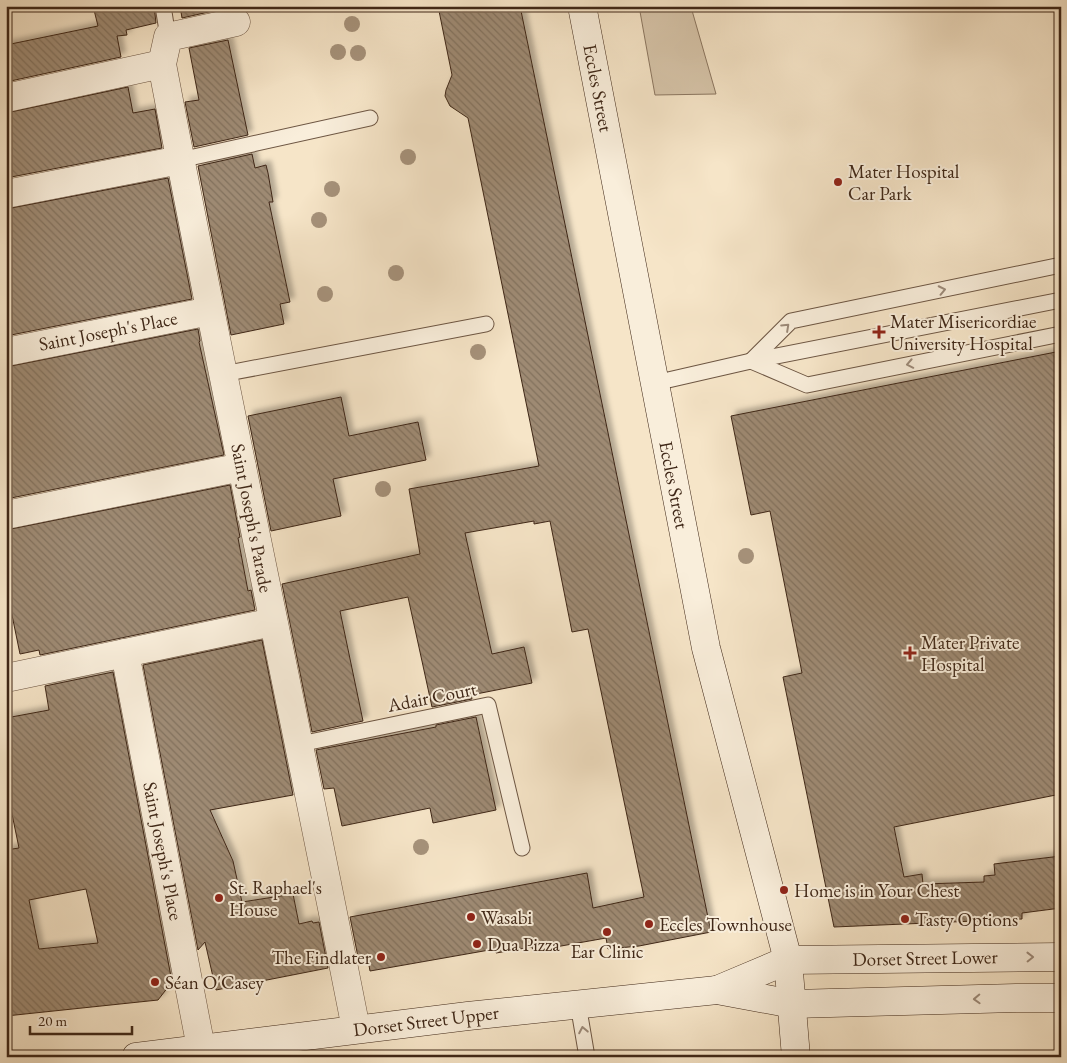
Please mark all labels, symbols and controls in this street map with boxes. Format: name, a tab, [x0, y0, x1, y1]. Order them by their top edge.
street label: Eccles Street	[577, 42, 619, 134]
place label: Mater Hospital Car Park	[848, 159, 960, 206]
marker: Mater Hospital Car Park	[832, 176, 844, 188]
one-way arrow	[938, 285, 947, 295]
street label: Saint Joseph's Place	[37, 305, 179, 357]
place label: Mater Misericordiae University Hospital	[890, 309, 1037, 356]
one-way arrow	[780, 324, 789, 333]
marker: Mater Misericordiae University Hospital	[872, 325, 886, 339]
one-way arrow	[906, 359, 915, 369]
street label: Eccles Street	[653, 439, 695, 531]
street label: Saint Joseph's Parade	[225, 441, 279, 595]
place label: Mater Private Hospital	[921, 630, 1019, 677]
marker: Mater Private Hospital	[903, 646, 917, 660]
street label: Adair Court	[384, 676, 479, 718]
street label: Saint Joseph's Place	[137, 780, 189, 922]
place label: St. Raphael's House	[229, 875, 322, 922]
place label: Home is in Your Chest	[794, 878, 959, 903]
marker: Home is in Your Chest	[778, 884, 790, 896]
marker: St. Raphael's House	[213, 892, 225, 904]
place label: Wasabi	[481, 905, 533, 930]
place label: Tasty Options	[915, 907, 1018, 932]
marker: Wasabi	[465, 911, 477, 923]
place label: Eccles Townhouse	[659, 912, 792, 937]
marker: Tasty Options	[899, 913, 911, 925]
marker: Eccles Townhouse	[643, 918, 655, 930]
marker: Ear Clinic	[601, 926, 613, 938]
place label: Dua Pizza	[487, 932, 560, 957]
marker: Dua Pizza	[471, 938, 483, 950]
place label: Ear Clinic	[570, 939, 644, 964]
street label: Dorset Street Lower	[852, 944, 999, 972]
place label: The Findlater	[271, 945, 372, 970]
marker: The Findlater	[375, 951, 387, 963]
one-way arrow	[1026, 952, 1034, 962]
place label: Séan O'Casey	[165, 970, 265, 995]
marker: Séan O'Casey	[149, 976, 161, 988]
one-way arrow	[973, 994, 980, 1004]
street label: Dorset Street Upper	[352, 1000, 501, 1042]
scale bar	[30, 1003, 132, 1035]
text: 20 m	[38, 1011, 67, 1030]
one-way arrow	[578, 1026, 588, 1035]

